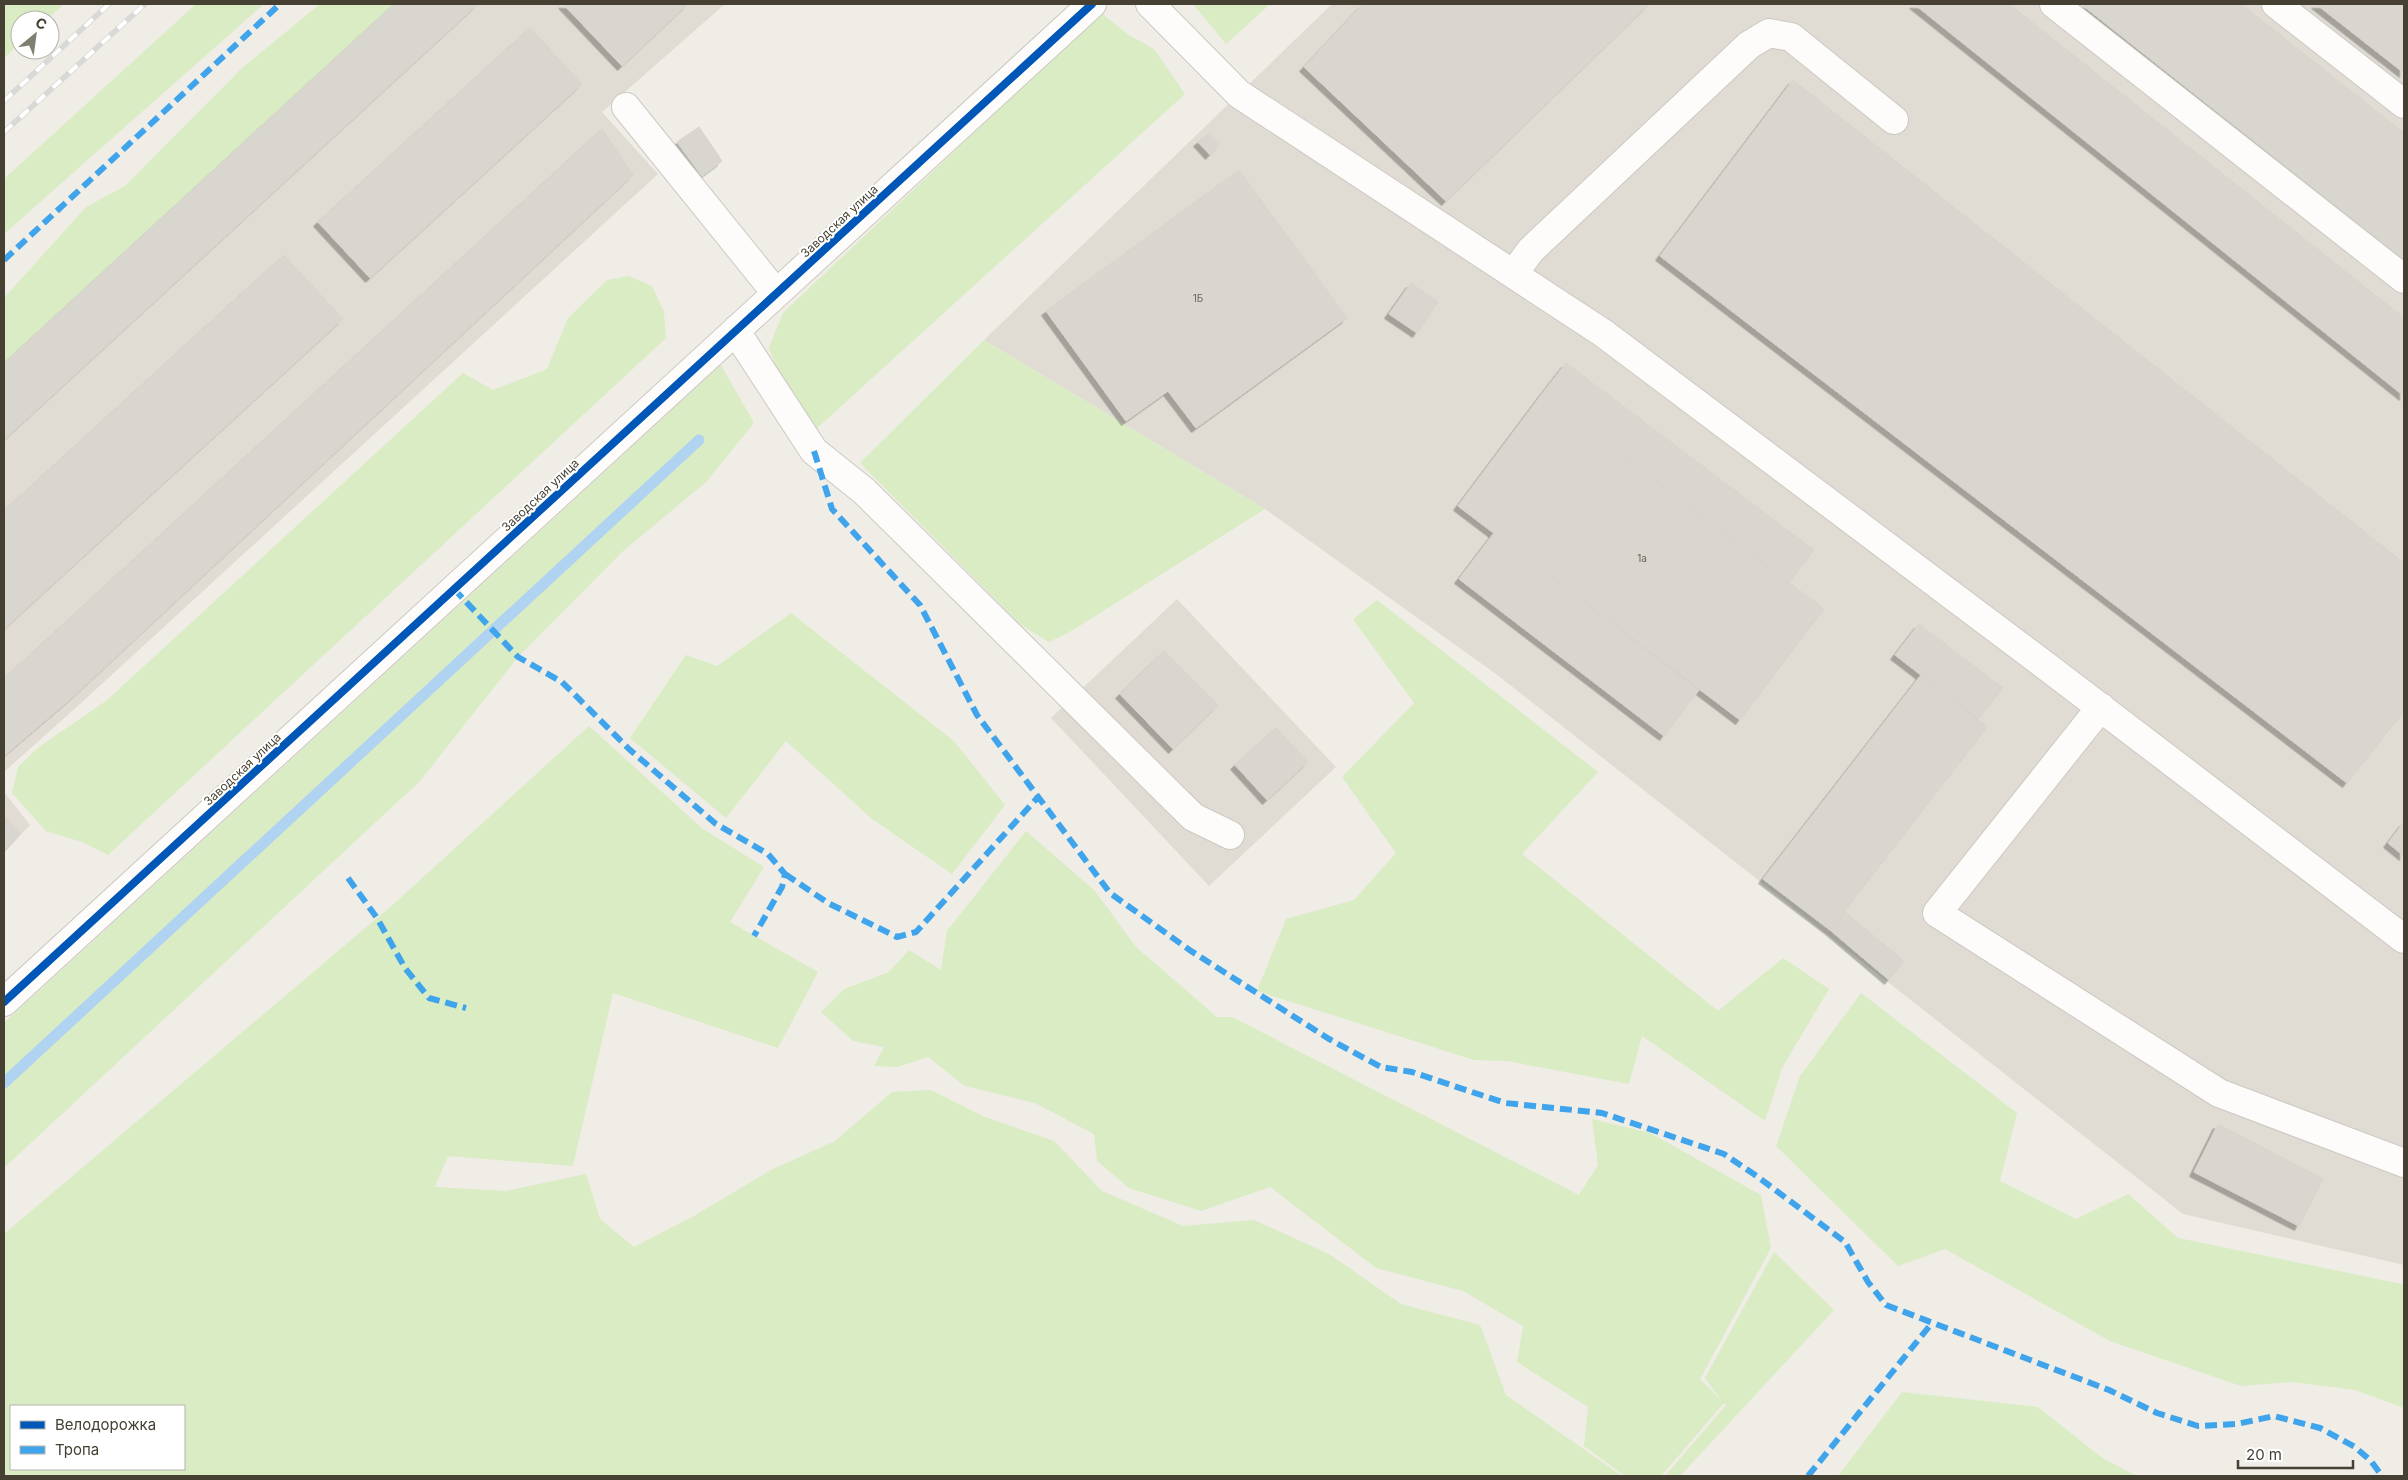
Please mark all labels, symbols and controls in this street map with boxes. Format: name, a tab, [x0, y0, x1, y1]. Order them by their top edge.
north arrow	[10, 10, 60, 60]
text: С	[33, 13, 50, 33]
street label: Заводская улица	[797, 181, 881, 261]
house number: 1Б	[1193, 292, 1203, 304]
street label: Заводская улица	[498, 455, 582, 535]
house number: 1а	[1637, 552, 1647, 564]
street label: Заводская улица	[200, 729, 284, 809]
legend	[10, 1405, 185, 1470]
text: Велодорожка	[55, 1415, 156, 1434]
scale bar	[2238, 1438, 2353, 1470]
text: Тропа	[55, 1440, 99, 1459]
text: 20 m	[2246, 1445, 2282, 1464]

